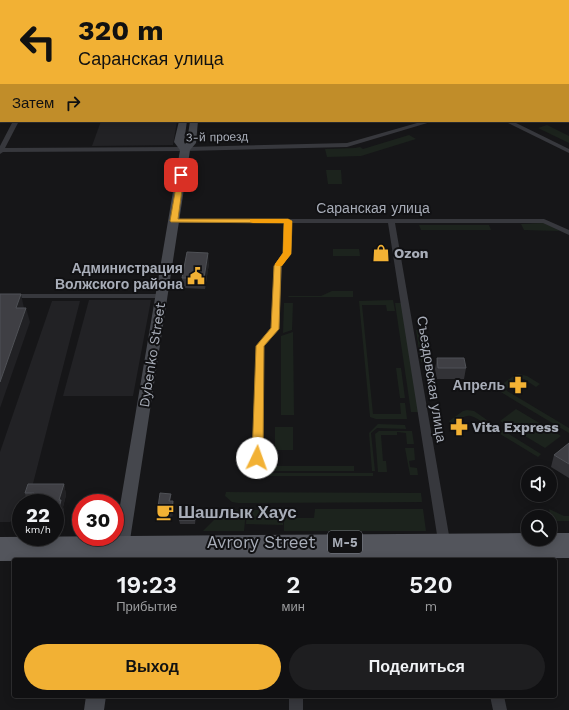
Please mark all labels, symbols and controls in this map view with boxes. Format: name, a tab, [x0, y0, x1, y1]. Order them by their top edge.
text: 320 m	[78, 14, 164, 47]
icon: left	[12, 16, 64, 68]
text: Саранская улица	[78, 48, 224, 69]
icon: right	[62, 92, 84, 114]
text: Затем	[12, 94, 54, 112]
street label: 3-й проезд	[186, 129, 248, 145]
pin	[164, 158, 198, 192]
icon: arrive	[170, 164, 192, 186]
street label: Саранская улица	[316, 200, 430, 216]
shop icon: Ozon	[371, 243, 391, 263]
place label: Ozon	[394, 245, 429, 261]
place label: Администрация Волжского района	[55, 260, 183, 292]
public building icon: Администрация Волжского района	[186, 266, 206, 286]
street label: Dybenko Street	[136, 301, 168, 408]
street label: Съездовская улица	[414, 315, 450, 444]
pharmacy icon: Апрель	[508, 375, 528, 395]
place label: Апрель	[453, 377, 505, 393]
pharmacy icon: Vita Express	[449, 417, 469, 437]
place label: Vita Express	[472, 419, 559, 435]
position arrow	[236, 437, 278, 479]
map controls	[521, 466, 557, 546]
button: sound	[521, 466, 557, 502]
speed limit sign: 30	[72, 494, 124, 546]
cafe icon: Шашлык Хаус	[155, 502, 175, 522]
place label: Шашлык Хаус	[178, 502, 297, 522]
text: 22	[26, 503, 50, 527]
button: search	[521, 510, 557, 546]
text: km/h	[25, 524, 51, 535]
road number: М-5	[328, 531, 362, 553]
street label: Avrory Street	[207, 532, 315, 552]
text: 19:23	[117, 571, 177, 599]
text: 2	[286, 571, 300, 599]
text: 520	[409, 571, 453, 599]
text: Прибытие	[116, 599, 177, 614]
text: мин	[282, 599, 305, 614]
text: m	[425, 599, 437, 614]
button: Выход	[24, 644, 281, 690]
button: Поделиться	[289, 644, 545, 690]

